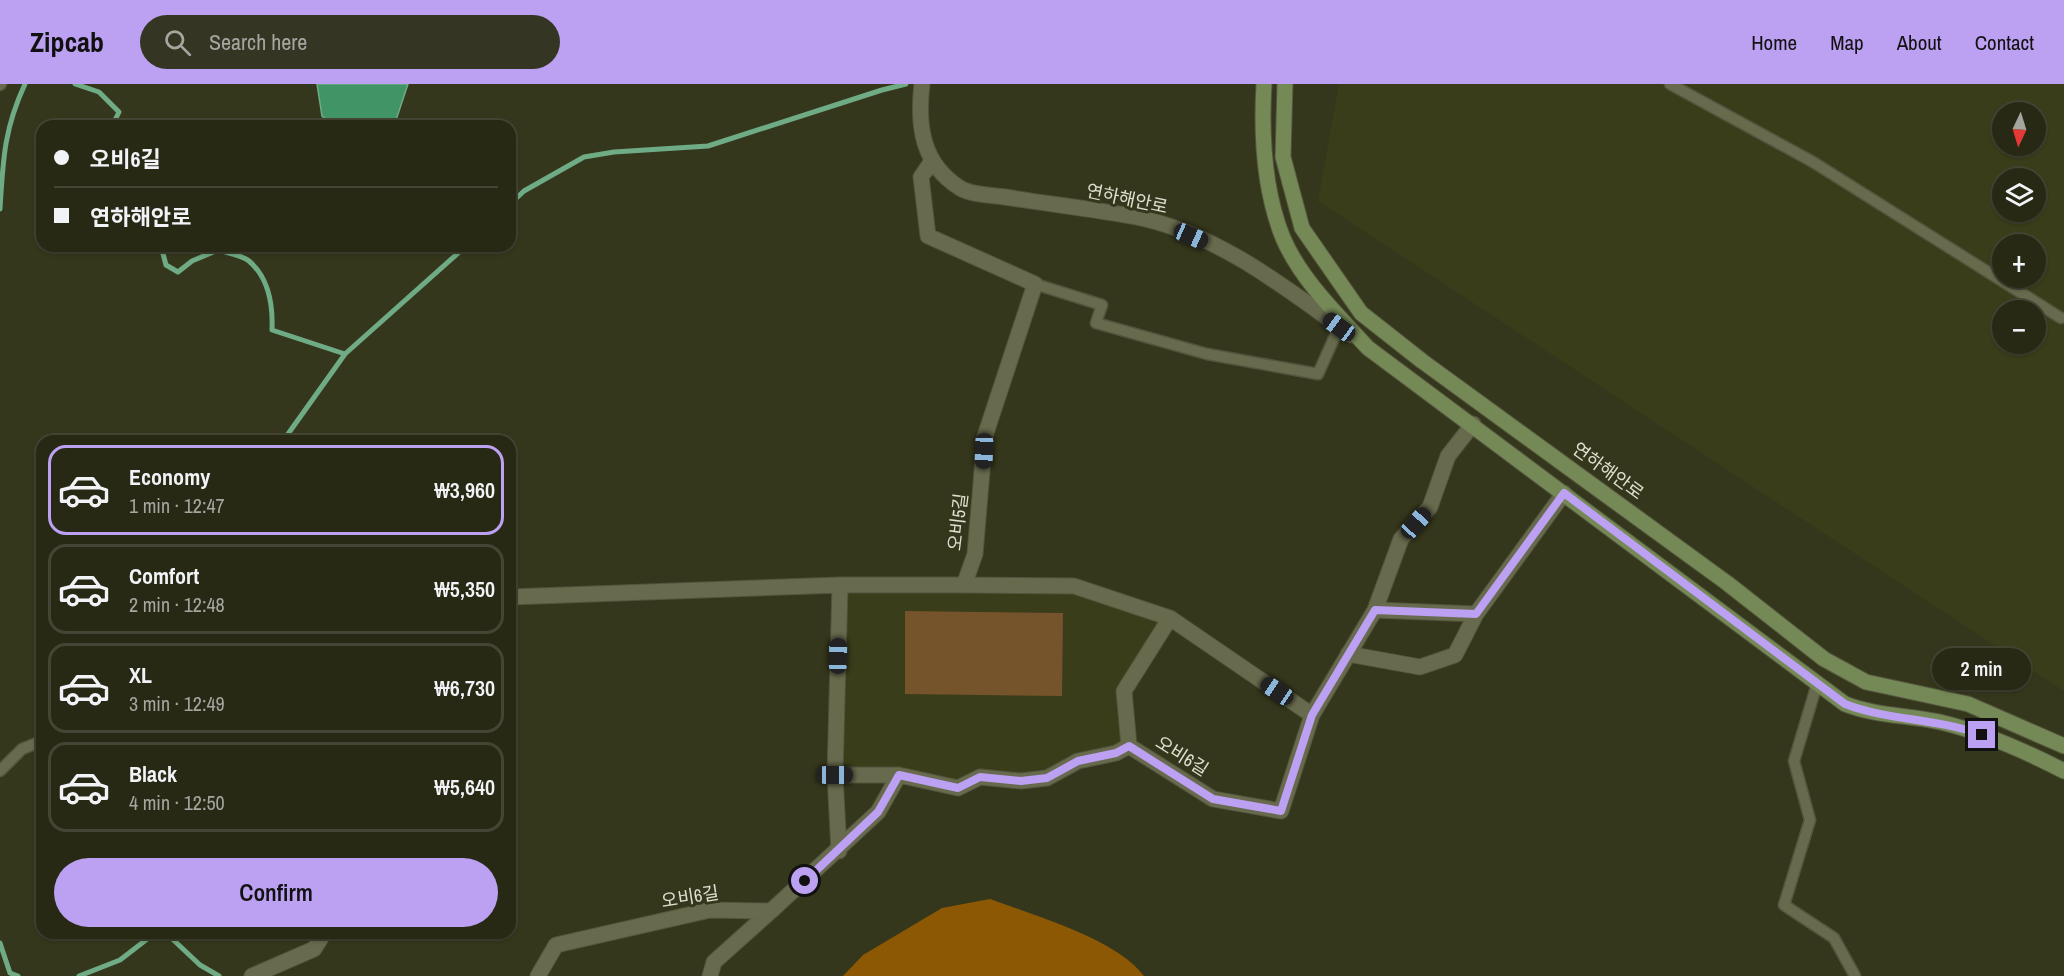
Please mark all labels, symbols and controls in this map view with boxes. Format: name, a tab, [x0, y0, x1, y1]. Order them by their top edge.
search box	[140, 15, 560, 69]
text: Zipcab	[30, 23, 104, 61]
icon: search	[161, 26, 194, 59]
text: Search here	[209, 27, 307, 57]
text: Home	[1751, 28, 1797, 57]
text: Map	[1830, 28, 1864, 57]
text: About	[1897, 28, 1942, 57]
text: Contact	[1975, 28, 2034, 57]
north arrow	[1992, 102, 2046, 156]
map controls	[1992, 102, 2046, 354]
text: 오비6길	[90, 144, 161, 174]
button: layers	[1992, 168, 2046, 222]
street label: 연하해안로	[1084, 178, 1170, 219]
text: 연하해안로	[90, 202, 191, 232]
car	[1171, 220, 1211, 252]
button: +	[1992, 234, 2046, 288]
button: −	[1992, 300, 2046, 354]
car	[1319, 309, 1359, 345]
car	[974, 433, 994, 469]
street label: 연하해안로	[1567, 436, 1649, 505]
text: Economy	[129, 462, 210, 492]
icon: car	[57, 463, 111, 517]
text: ₩3,960	[434, 475, 495, 505]
text: 1 min · 12:47	[129, 492, 225, 519]
street label: 오비5길	[942, 492, 973, 552]
car	[1397, 504, 1435, 542]
text: Comfort	[129, 561, 199, 591]
icon: car	[57, 562, 111, 616]
text: ₩5,350	[434, 574, 495, 604]
text: 2 min · 12:48	[129, 591, 225, 618]
car	[829, 638, 847, 674]
callout: 2 min	[1932, 648, 2032, 690]
text: 2 min	[1960, 655, 2003, 682]
text: XL	[129, 660, 152, 690]
icon: car	[57, 661, 111, 715]
text: ₩6,730	[434, 673, 495, 703]
car	[1257, 673, 1297, 709]
text: 3 min · 12:49	[129, 690, 225, 717]
route end	[1968, 721, 1995, 748]
street label: 오비6길	[1151, 730, 1213, 782]
text: Black	[129, 759, 177, 789]
icon: car	[57, 760, 111, 814]
car	[817, 766, 853, 784]
text: ₩5,640	[434, 772, 495, 802]
text: 4 min · 12:50	[129, 789, 225, 816]
button: Confirm	[54, 858, 498, 927]
route start	[791, 867, 818, 894]
street label: 오비6길	[659, 880, 720, 913]

